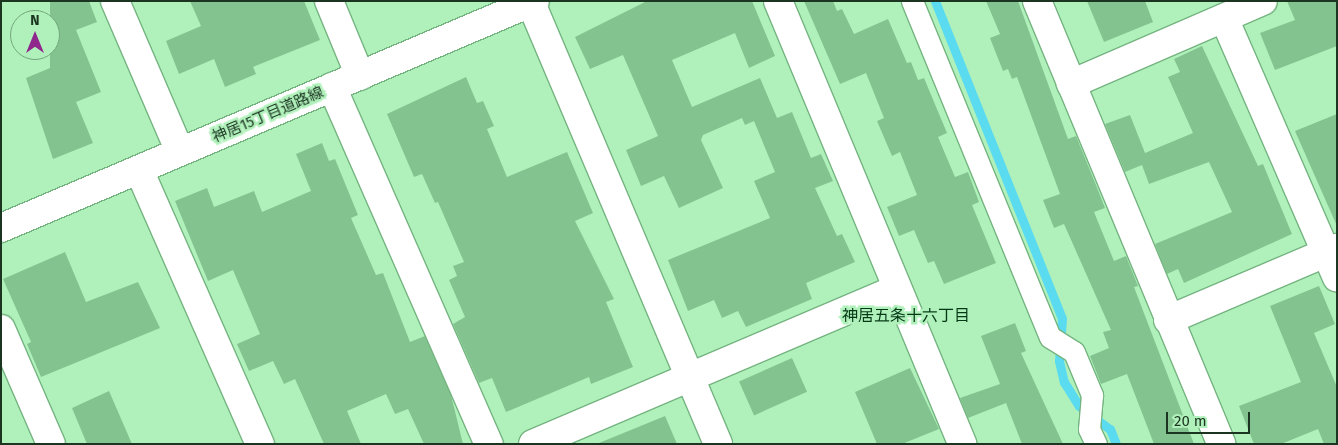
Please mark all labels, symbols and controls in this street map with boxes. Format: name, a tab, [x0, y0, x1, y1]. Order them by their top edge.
north arrow	[10, 10, 60, 60]
text: N	[30, 12, 40, 29]
street label: 神居15丁目道路線	[210, 83, 326, 147]
district label: 神居五条十六丁目	[842, 306, 970, 326]
scale bar	[1168, 402, 1252, 434]
text: 20 m	[1174, 412, 1207, 430]

